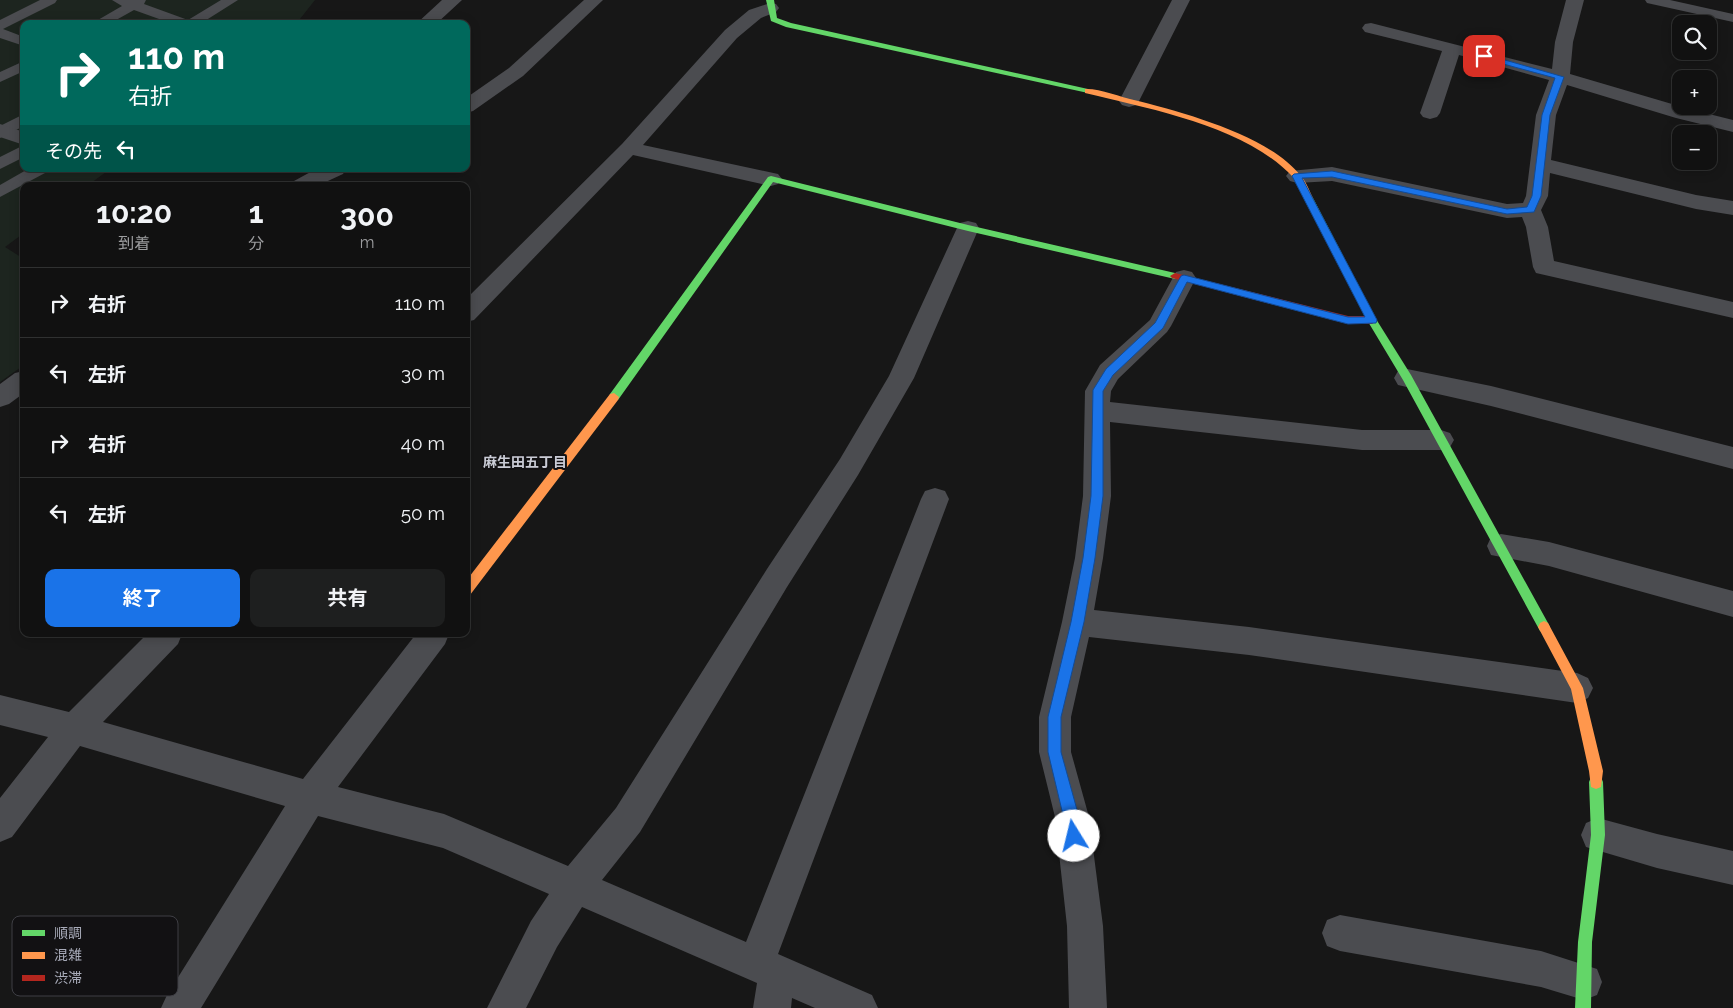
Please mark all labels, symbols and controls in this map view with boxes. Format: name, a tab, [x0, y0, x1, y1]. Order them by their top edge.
map controls	[1672, 15, 1717, 170]
button: search	[1672, 15, 1717, 60]
pin	[1463, 35, 1505, 77]
text: 110 m	[128, 36, 225, 77]
icon: right	[45, 40, 110, 105]
icon: arrive	[1470, 42, 1498, 70]
button: +	[1672, 70, 1717, 115]
text: 右折	[128, 83, 172, 109]
button: −	[1672, 125, 1717, 170]
icon: left	[112, 135, 140, 163]
text: その先	[45, 140, 102, 162]
text: 10:20	[96, 195, 172, 230]
text: 1	[249, 195, 264, 230]
text: 300	[340, 198, 394, 233]
text: m	[360, 233, 374, 252]
text: 到着	[118, 234, 150, 253]
text: 分	[248, 234, 264, 253]
icon: right	[45, 289, 73, 317]
text: 110 m	[395, 292, 445, 314]
text: 右折	[88, 293, 126, 315]
icon: left	[45, 359, 73, 387]
text: 30 m	[401, 362, 445, 384]
text: 左折	[88, 363, 126, 385]
icon: right	[45, 429, 73, 457]
text: 40 m	[401, 432, 445, 454]
text: 右折	[88, 433, 126, 455]
district label: 麻生田五丁目	[483, 454, 567, 470]
icon: left	[45, 499, 73, 527]
text: 50 m	[401, 502, 445, 524]
text: 左折	[88, 503, 126, 525]
button: 終了	[45, 569, 240, 627]
button: 共有	[250, 569, 445, 627]
position arrow	[1047, 809, 1099, 861]
legend	[12, 916, 178, 996]
text: 順調	[54, 925, 82, 941]
text: 混雑	[54, 947, 82, 963]
text: 渋滞	[54, 970, 82, 986]

